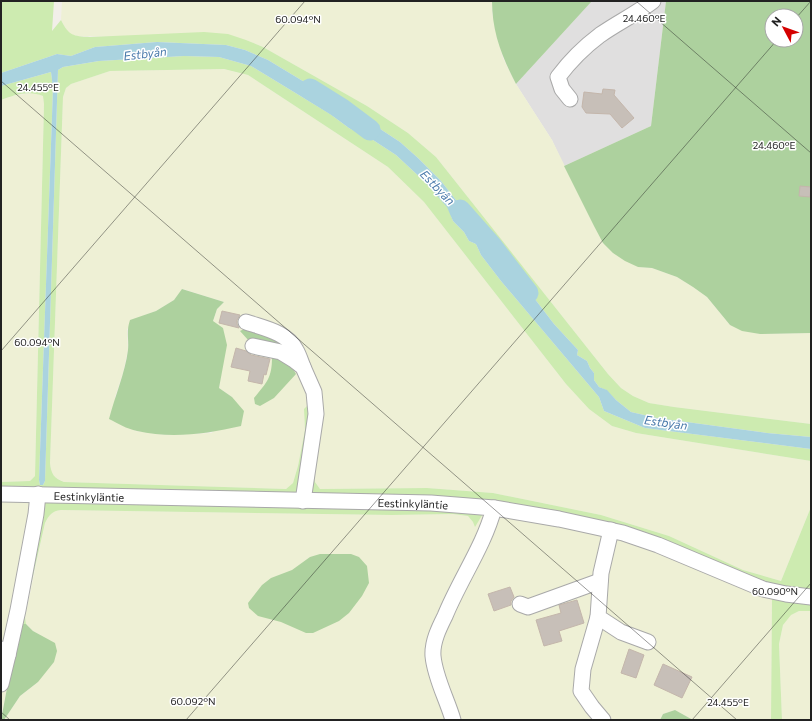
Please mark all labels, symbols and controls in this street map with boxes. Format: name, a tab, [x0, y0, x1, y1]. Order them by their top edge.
north arrow	[764, 8, 804, 48]
text: 24.460°E	[623, 12, 665, 24]
text: 60.094°N	[275, 13, 321, 25]
text: N	[768, 14, 784, 28]
water label: Estbyån	[123, 43, 167, 63]
text: 24.455°E	[17, 81, 59, 93]
text: 24.460°E	[753, 139, 795, 151]
water label: Estbyån	[418, 167, 458, 208]
text: 60.094°N	[14, 336, 60, 348]
water label: Estbyån	[644, 412, 689, 432]
street label: Eestinkyläntie	[54, 489, 125, 503]
street label: Eestinkyläntie	[377, 495, 449, 511]
text: 60.090°N	[752, 585, 798, 597]
text: 60.092°N	[170, 695, 216, 707]
text: 24.455°E	[707, 696, 749, 708]

